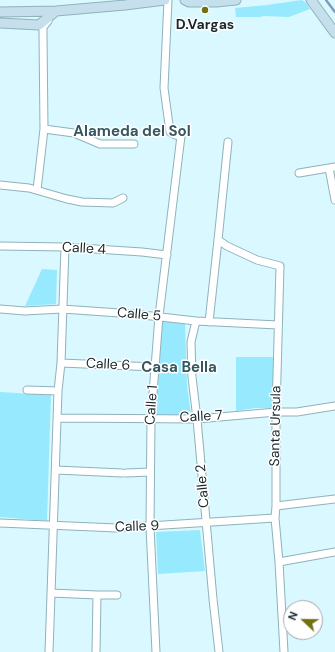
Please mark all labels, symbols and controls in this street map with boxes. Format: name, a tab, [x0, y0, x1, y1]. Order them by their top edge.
marker: D.Vargas	[200, 5, 210, 15]
place label: D.Vargas	[176, 17, 234, 33]
district label: Alameda del Sol	[73, 123, 191, 141]
street label: Calle 4	[62, 239, 106, 259]
street label: Calle 5	[116, 305, 162, 325]
street label: Calle 6	[85, 355, 131, 375]
district label: Casa Bella	[141, 359, 217, 377]
street label: Calle 1	[142, 384, 162, 426]
street label: Santa Ursula	[267, 385, 285, 467]
street label: Calle 7	[179, 407, 223, 427]
street label: Calle 2	[193, 464, 213, 508]
street label: Calle 9	[115, 518, 159, 536]
north arrow	[283, 600, 323, 640]
text: N	[285, 610, 301, 622]

